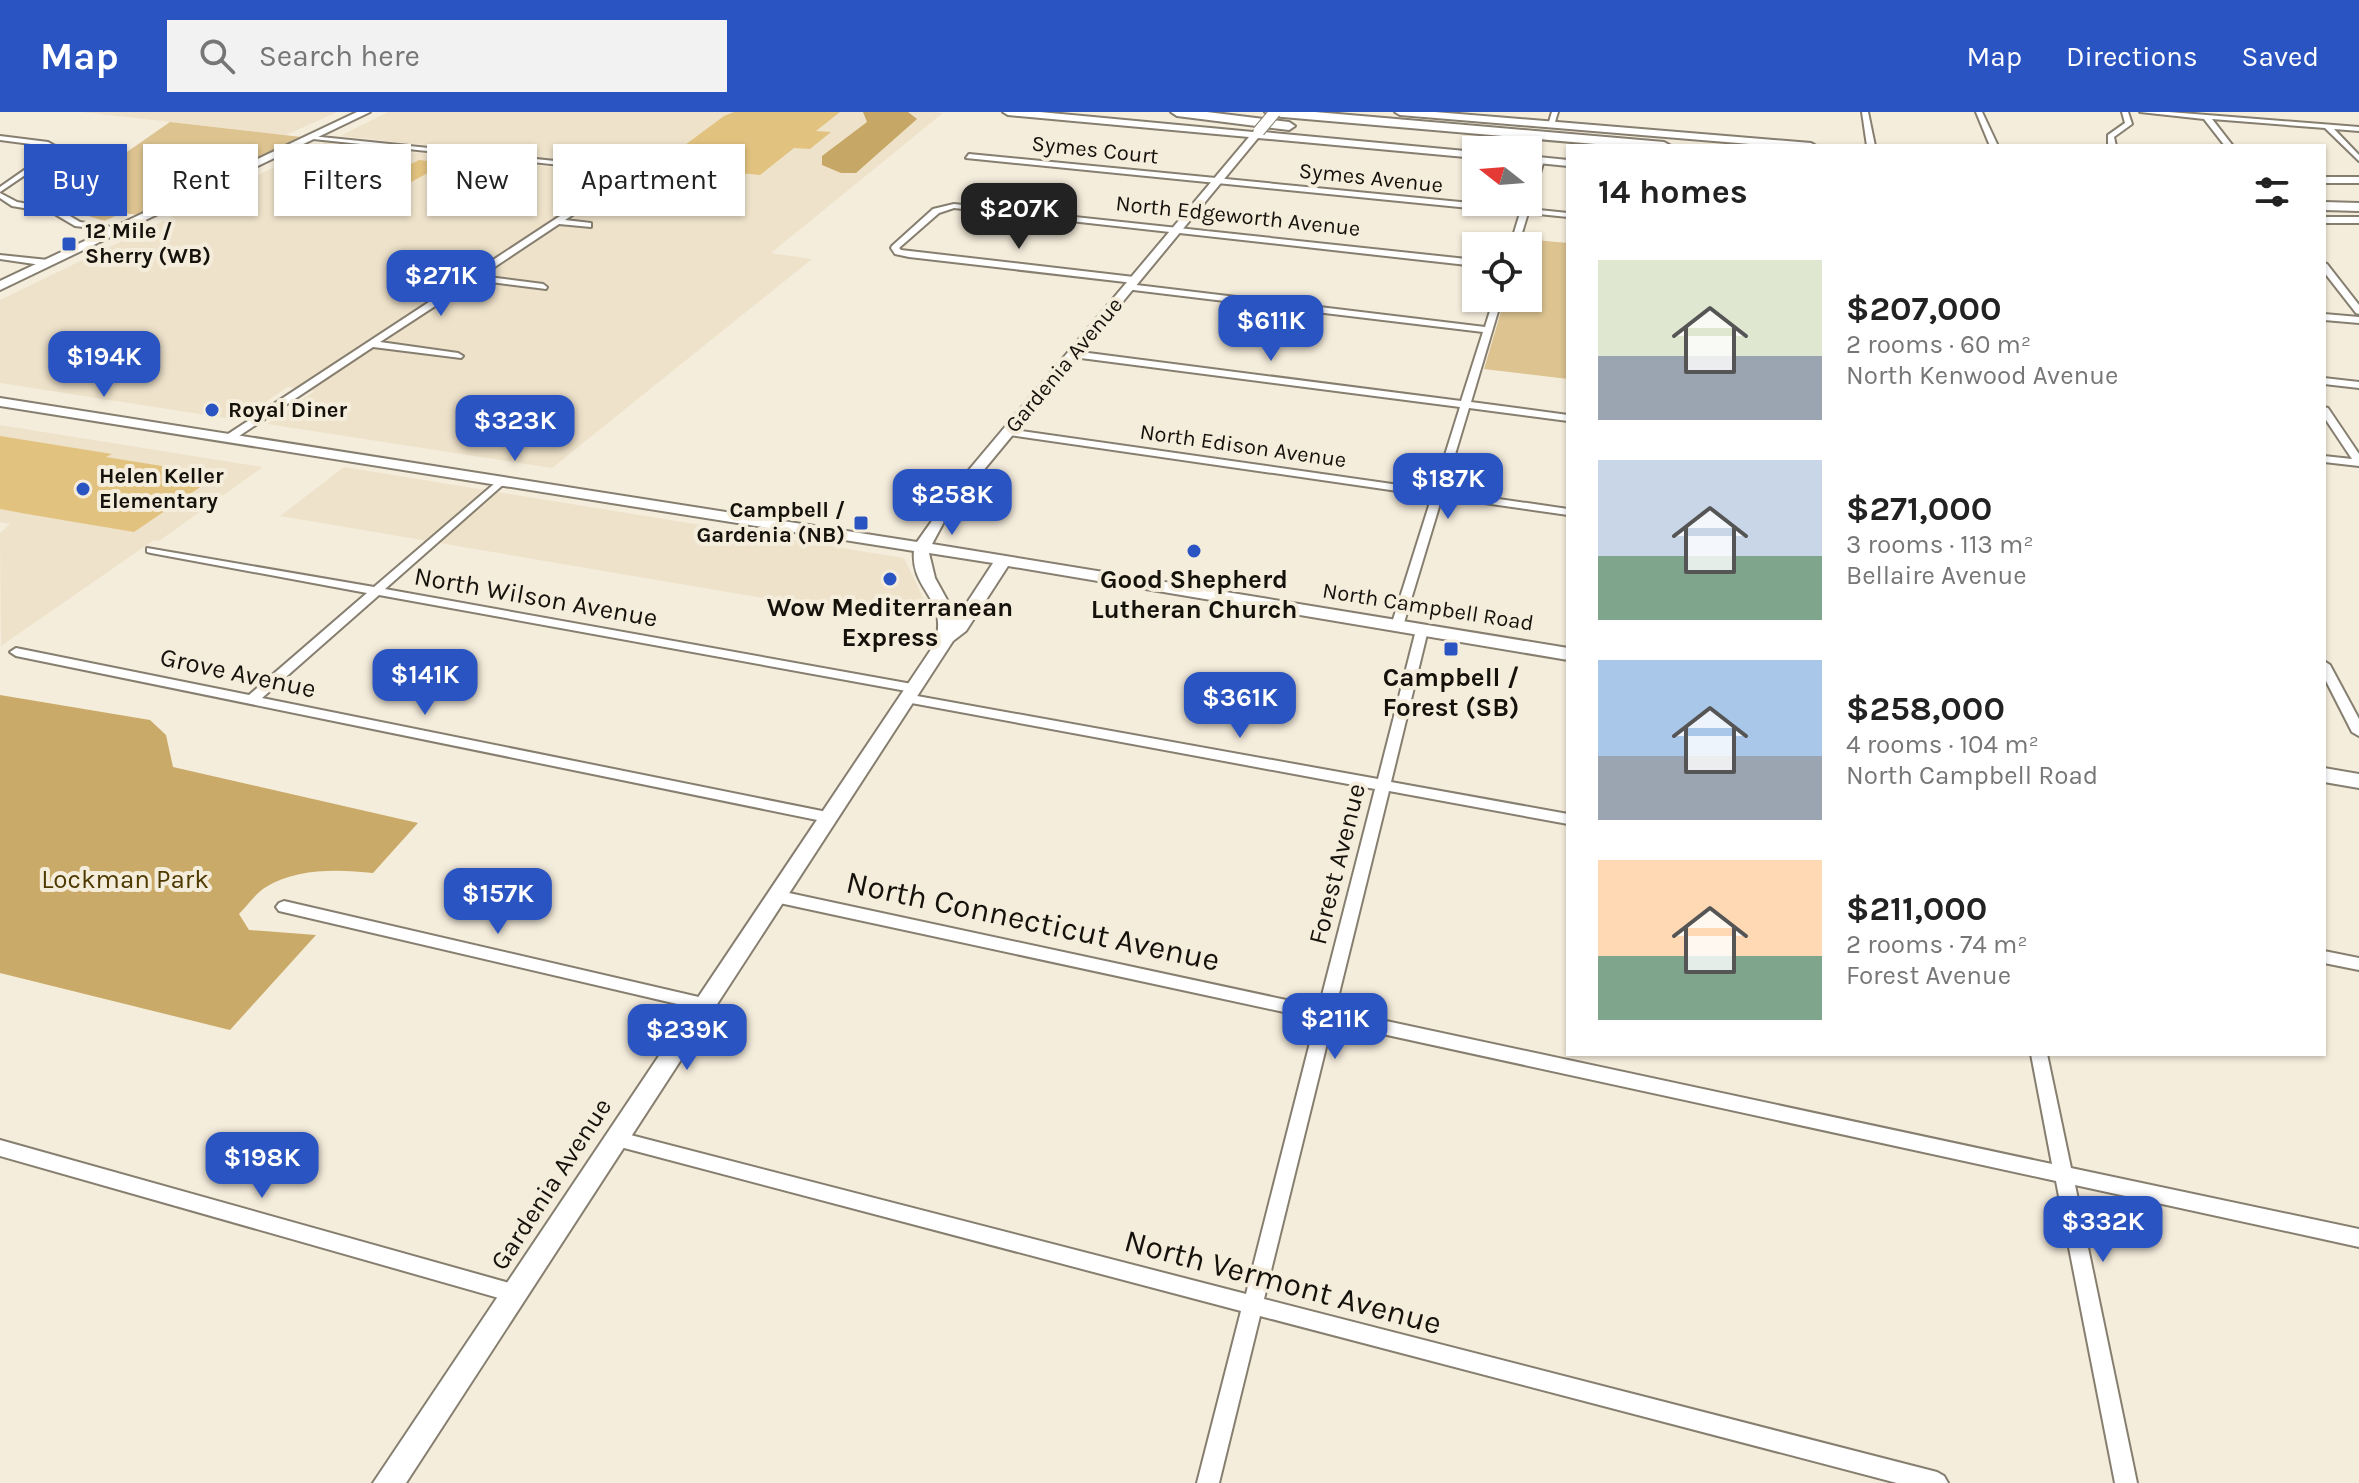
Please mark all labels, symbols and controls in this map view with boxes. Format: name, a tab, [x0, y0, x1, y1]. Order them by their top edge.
search box	[167, 20, 727, 92]
text: Map	[40, 34, 119, 79]
icon: search	[195, 34, 239, 78]
text: Search here	[259, 38, 420, 74]
text: Map	[1967, 40, 2022, 73]
text: Directions	[2066, 40, 2198, 73]
text: Saved	[2242, 40, 2319, 73]
street label: Symes Court	[1030, 130, 1160, 170]
north arrow	[1462, 136, 1542, 216]
map controls	[1462, 136, 1542, 312]
chip: Buy	[24, 144, 127, 216]
chip: Rent	[143, 144, 258, 216]
chip: Filters	[274, 144, 411, 216]
chip: New	[427, 144, 537, 216]
chip: Apartment	[553, 144, 745, 216]
street label: Symes Avenue	[1298, 158, 1444, 198]
icon: filters	[2250, 170, 2294, 214]
text: 14 homes	[1598, 172, 1748, 212]
pin: $207K	[963, 183, 1075, 251]
street label: North Edgeworth Avenue	[1114, 190, 1362, 242]
text: $207K	[979, 193, 1059, 224]
place label: 12 Mile / Sherry (WB)	[85, 218, 211, 269]
button: locate	[1462, 232, 1542, 312]
marker: 12 Mile / Sherry (WB)	[60, 235, 78, 253]
pin: $271K	[385, 250, 497, 318]
text: $271K	[405, 260, 477, 291]
text: $207,000	[1846, 289, 2002, 329]
street label: Gardenia Avenue	[1000, 292, 1128, 438]
icon: home	[1662, 292, 1758, 388]
pin: $611K	[1215, 295, 1327, 363]
text: $611K	[1236, 305, 1306, 336]
text: 2 rooms · 60 m²	[1846, 329, 2031, 360]
pin: $194K	[48, 331, 160, 399]
text: $194K	[66, 341, 142, 372]
text: North Kenwood Avenue	[1846, 360, 2118, 391]
pin: $323K	[459, 395, 571, 463]
place label: Royal Diner	[228, 397, 348, 423]
marker: Royal Diner	[203, 401, 221, 419]
text: $323K	[474, 405, 557, 436]
street label: North Edison Avenue	[1138, 419, 1348, 473]
pin: $187K	[1392, 453, 1504, 521]
place label: Helen Keller Elementary	[99, 463, 224, 514]
text: $187K	[1411, 463, 1485, 494]
pin: $258K	[896, 469, 1008, 537]
text: $258K	[911, 479, 993, 510]
marker: Helen Keller Elementary	[74, 480, 92, 498]
text: $271,000	[1846, 489, 1992, 529]
icon: home	[1662, 492, 1758, 588]
place label: Campbell / Gardenia (NB)	[696, 497, 845, 548]
marker: Campbell / Gardenia (NB)	[852, 514, 870, 532]
text: 3 rooms · 113 m²	[1846, 529, 2034, 560]
marker: Good Shepherd Lutheran Church	[1185, 542, 1203, 560]
street label: North Wilson Avenue	[412, 560, 660, 634]
text: Bellaire Avenue	[1846, 560, 2027, 591]
place label: Good Shepherd Lutheran Church	[1091, 564, 1297, 625]
marker: Wow Mediterranean Express	[881, 570, 899, 588]
street label: North Campbell Road	[1321, 577, 1535, 637]
place label: Wow Mediterranean Express	[767, 592, 1013, 653]
marker: Campbell / Forest (SB)	[1442, 640, 1460, 658]
street label: Grove Avenue	[157, 641, 319, 705]
pin: $141K	[369, 649, 481, 717]
text: $141K	[391, 659, 459, 690]
place label: Campbell / Forest (SB)	[1383, 662, 1519, 723]
pin: $361K	[1184, 672, 1296, 740]
text: $361K	[1202, 682, 1278, 713]
text: $258,000	[1846, 689, 2005, 729]
icon: home	[1662, 692, 1758, 788]
text: 4 rooms · 104 m²	[1846, 729, 2039, 760]
text: North Campbell Road	[1846, 760, 2098, 791]
street label: Forest Avenue	[1302, 780, 1372, 948]
street label: North Connecticut Avenue	[843, 863, 1223, 979]
park label: Lockman Park	[41, 864, 209, 895]
pin: $157K	[442, 868, 554, 936]
text: $157K	[462, 878, 534, 909]
text: $211,000	[1846, 889, 1987, 929]
icon: home	[1662, 892, 1758, 988]
text: 2 rooms · 74 m²	[1846, 929, 2028, 960]
text: Forest Avenue	[1846, 960, 2011, 991]
pin: $211K	[1279, 993, 1391, 1061]
text: $211K	[1300, 1003, 1370, 1034]
pin: $239K	[631, 1004, 743, 1072]
text: $239K	[646, 1014, 728, 1045]
street label: Gardenia Avenue	[484, 1092, 618, 1276]
pin: $198K	[206, 1132, 318, 1200]
text: $198K	[224, 1142, 300, 1173]
pin: $332K	[2047, 1196, 2159, 1264]
text: $332K	[2062, 1206, 2145, 1237]
street label: North Vermont Avenue	[1121, 1222, 1445, 1342]

